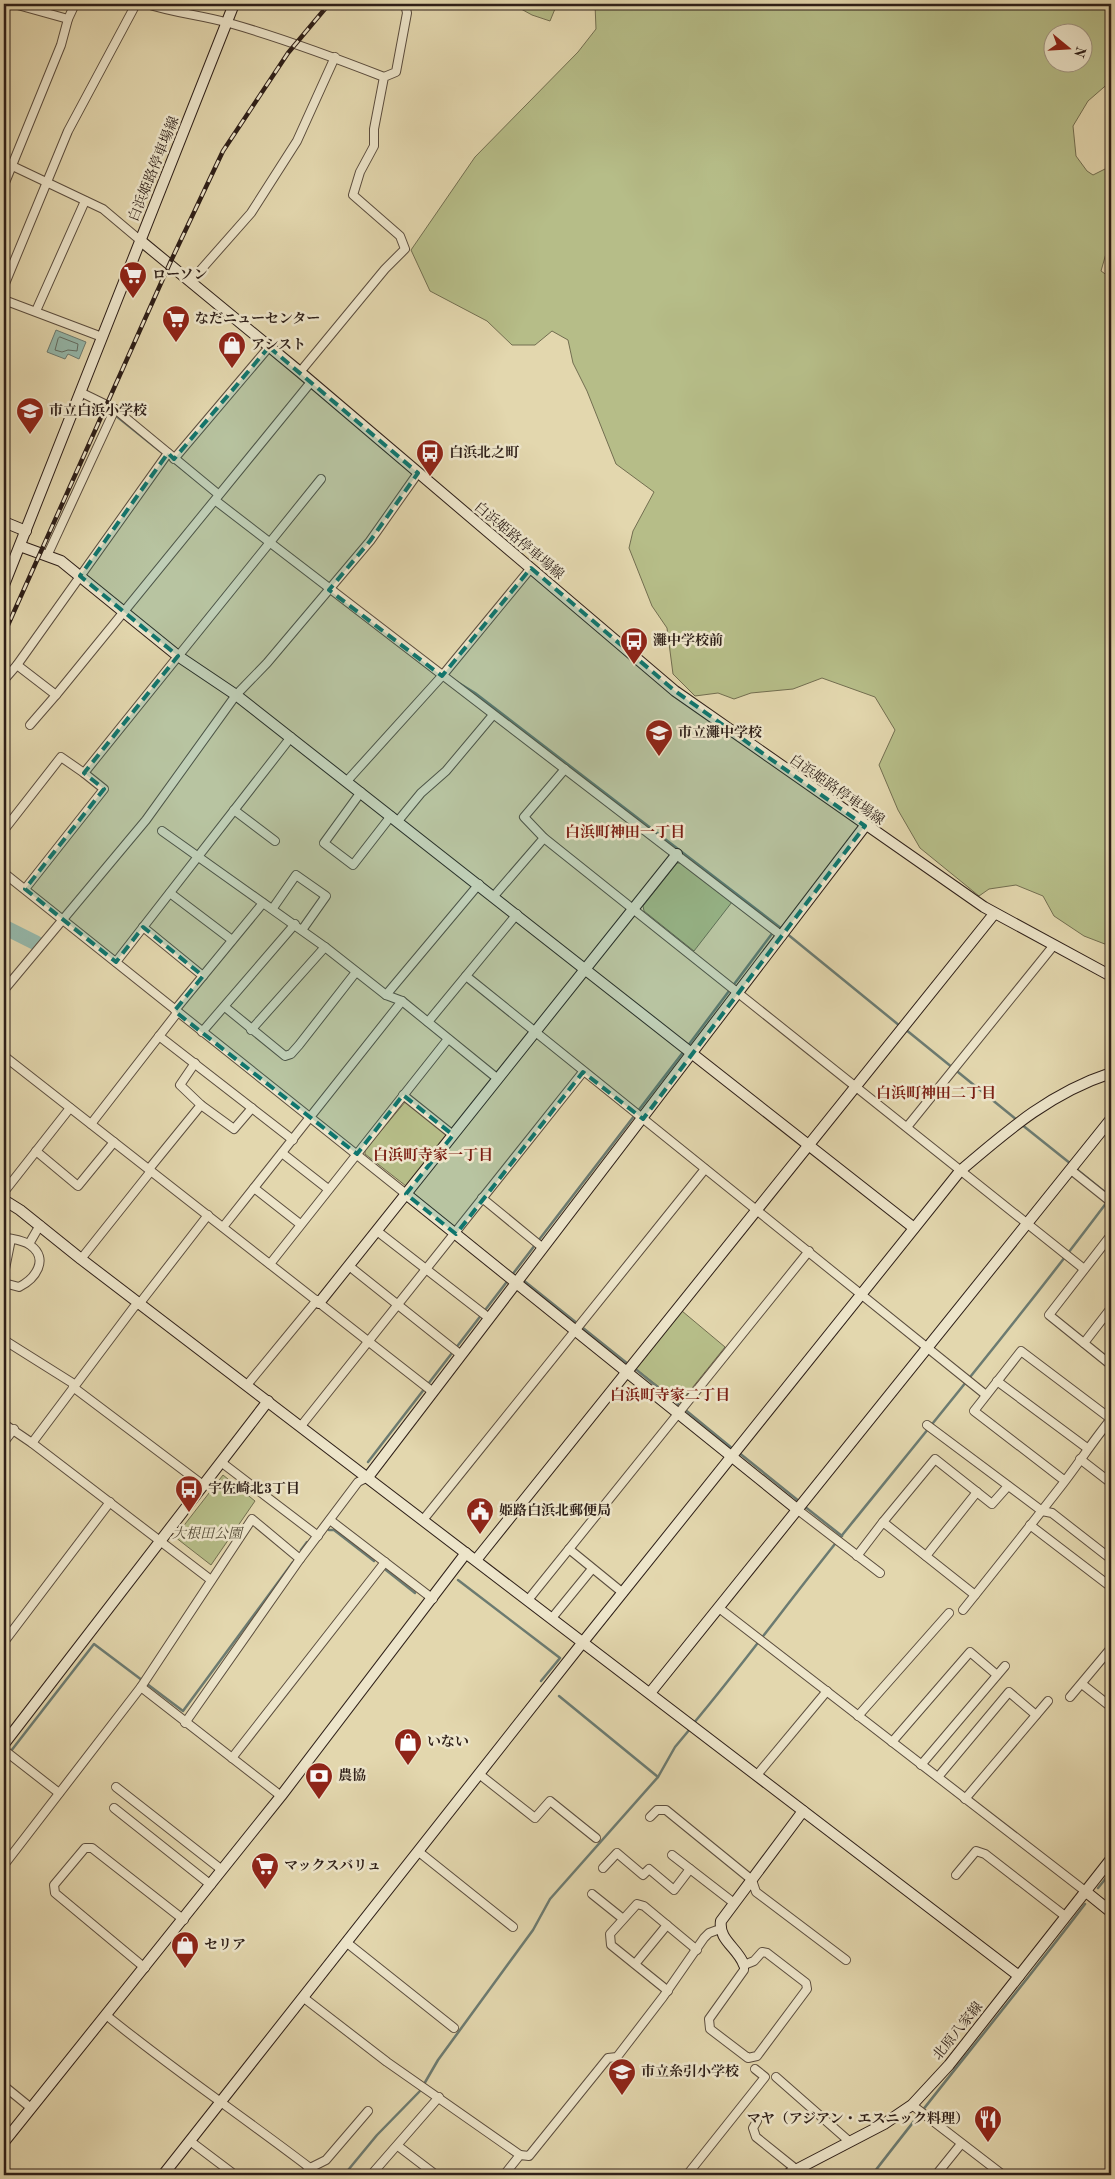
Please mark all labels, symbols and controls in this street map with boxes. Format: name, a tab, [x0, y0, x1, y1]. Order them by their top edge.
north arrow	[1042, 22, 1092, 72]
text: N	[1071, 44, 1088, 59]
street label: 白浜姫路停車場線	[126, 114, 181, 224]
supermarket icon: ローソン	[118, 260, 148, 299]
place label: ローソン	[152, 268, 207, 282]
supermarket icon: なだニューセンター	[161, 304, 191, 343]
place label: なだニューセンター	[195, 311, 320, 326]
shop icon: アシスト	[217, 330, 247, 369]
place label: アシスト	[251, 337, 306, 352]
school or university icon: 市立白浜小学校	[15, 396, 45, 435]
place label: 市立白浜小学校	[49, 402, 147, 418]
bus stop icon: 白浜北之町	[415, 438, 445, 477]
place label: 白浜北之町	[449, 444, 520, 460]
street label: 白浜姫路停車場線	[472, 499, 567, 582]
bus stop icon: 灘中学校前	[619, 626, 649, 665]
place label: 灘中学校前	[653, 632, 723, 648]
school or university icon: 市立灘中学校	[644, 718, 674, 757]
place label: 市立灘中学校	[678, 724, 762, 740]
street label: 白浜姫路停車場線	[787, 751, 887, 828]
district label: 白浜町神田一丁目	[565, 823, 685, 841]
district label: 白浜町神田二丁目	[876, 1084, 996, 1102]
district label: 白浜町寺家一丁目	[373, 1146, 493, 1164]
district label: 白浜町寺家二丁目	[610, 1386, 730, 1404]
bus stop icon: 宇佐崎北3丁目	[174, 1474, 204, 1513]
place label: 宇佐崎北3丁目	[208, 1480, 300, 1496]
public building icon: 姫路白浜北郵便局	[465, 1496, 495, 1535]
place label: 姫路白浜北郵便局	[499, 1502, 611, 1518]
park label: 大根田公園	[172, 1526, 244, 1541]
shop icon: いない	[393, 1727, 423, 1766]
place label: いない	[427, 1734, 469, 1749]
bank icon: 農協	[304, 1761, 334, 1800]
place label: 農協	[338, 1768, 366, 1783]
supermarket icon: マックスバリュ	[250, 1851, 280, 1890]
place label: マックスバリュ	[284, 1858, 381, 1873]
shop icon: セリア	[170, 1930, 200, 1969]
place label: セリア	[204, 1938, 246, 1952]
street label: 北原八家線	[930, 1999, 985, 2063]
school or university icon: 市立糸引小学校	[607, 2057, 637, 2096]
place label: 市立糸引小学校	[641, 2063, 739, 2079]
restaurant icon: マヤ（アジアン・エスニック料理）	[973, 2104, 1003, 2143]
place label: マヤ（アジアン・エスニック料理）	[747, 2111, 969, 2126]

